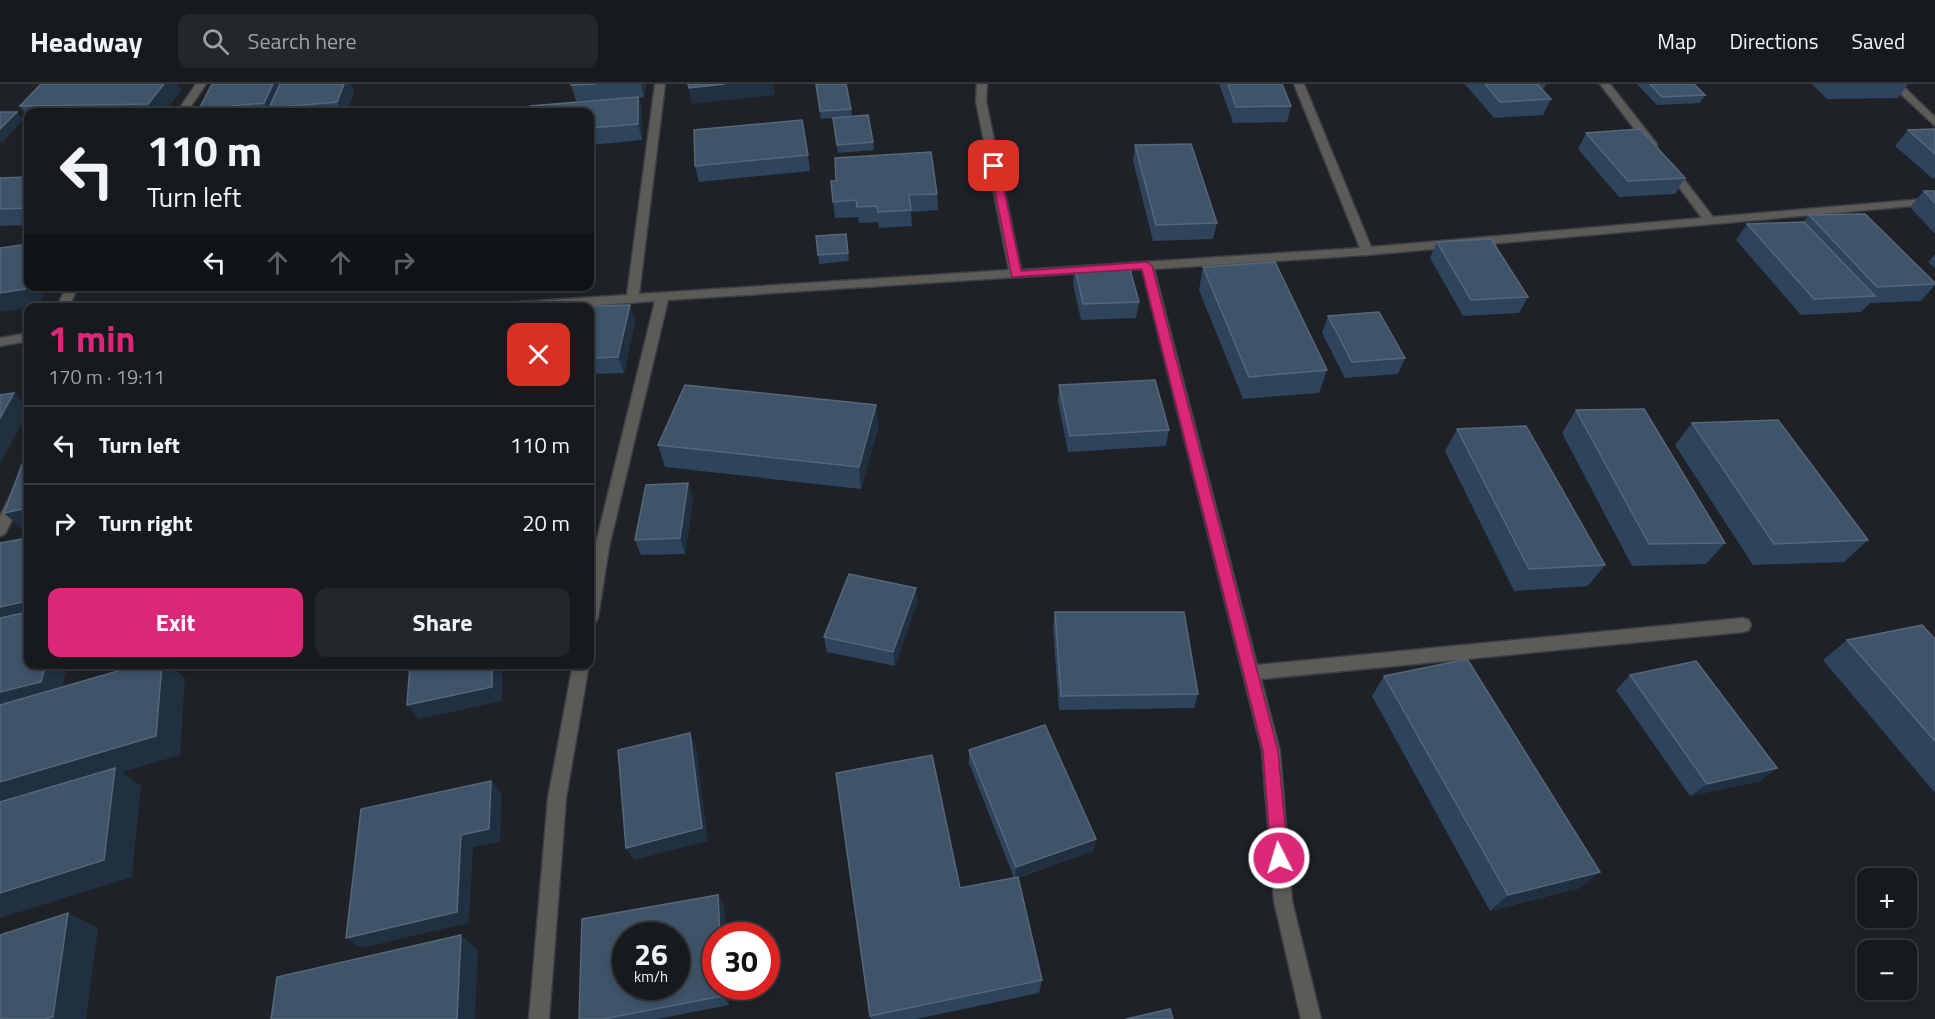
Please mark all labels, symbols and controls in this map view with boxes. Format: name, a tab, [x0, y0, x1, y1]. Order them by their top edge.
search box	[178, 14, 598, 68]
text: Headway	[30, 20, 142, 63]
text: Search here	[247, 24, 357, 58]
icon: search	[199, 25, 232, 58]
text: Map	[1657, 25, 1697, 57]
text: Directions	[1730, 25, 1819, 57]
text: Saved	[1852, 25, 1905, 57]
text: 110 m	[147, 118, 262, 182]
icon: left	[48, 132, 126, 210]
pin	[968, 140, 1019, 191]
icon: arrive	[977, 149, 1010, 182]
text: Turn left	[147, 176, 241, 217]
icon: left	[198, 246, 231, 279]
icon: ahead	[261, 246, 294, 279]
icon: ahead	[324, 246, 357, 279]
icon: right	[387, 246, 420, 279]
text: 1 min	[48, 311, 135, 366]
button: close	[507, 323, 570, 386]
text: 170 m · 19:11	[48, 361, 165, 392]
text: Turn left	[99, 428, 180, 462]
text: 110 m	[510, 428, 570, 462]
icon: left	[48, 429, 81, 462]
text: Turn right	[99, 506, 193, 540]
text: 20 m	[522, 506, 570, 540]
icon: right	[48, 507, 81, 540]
button: Exit	[48, 588, 303, 657]
button: Share	[315, 588, 570, 657]
position arrow	[1247, 826, 1311, 890]
map controls	[1857, 868, 1917, 1000]
button: +	[1857, 868, 1917, 928]
speed limit sign: 30	[702, 922, 780, 1000]
text: 26	[634, 931, 668, 977]
button: −	[1857, 940, 1917, 1000]
text: km/h	[634, 965, 668, 988]

